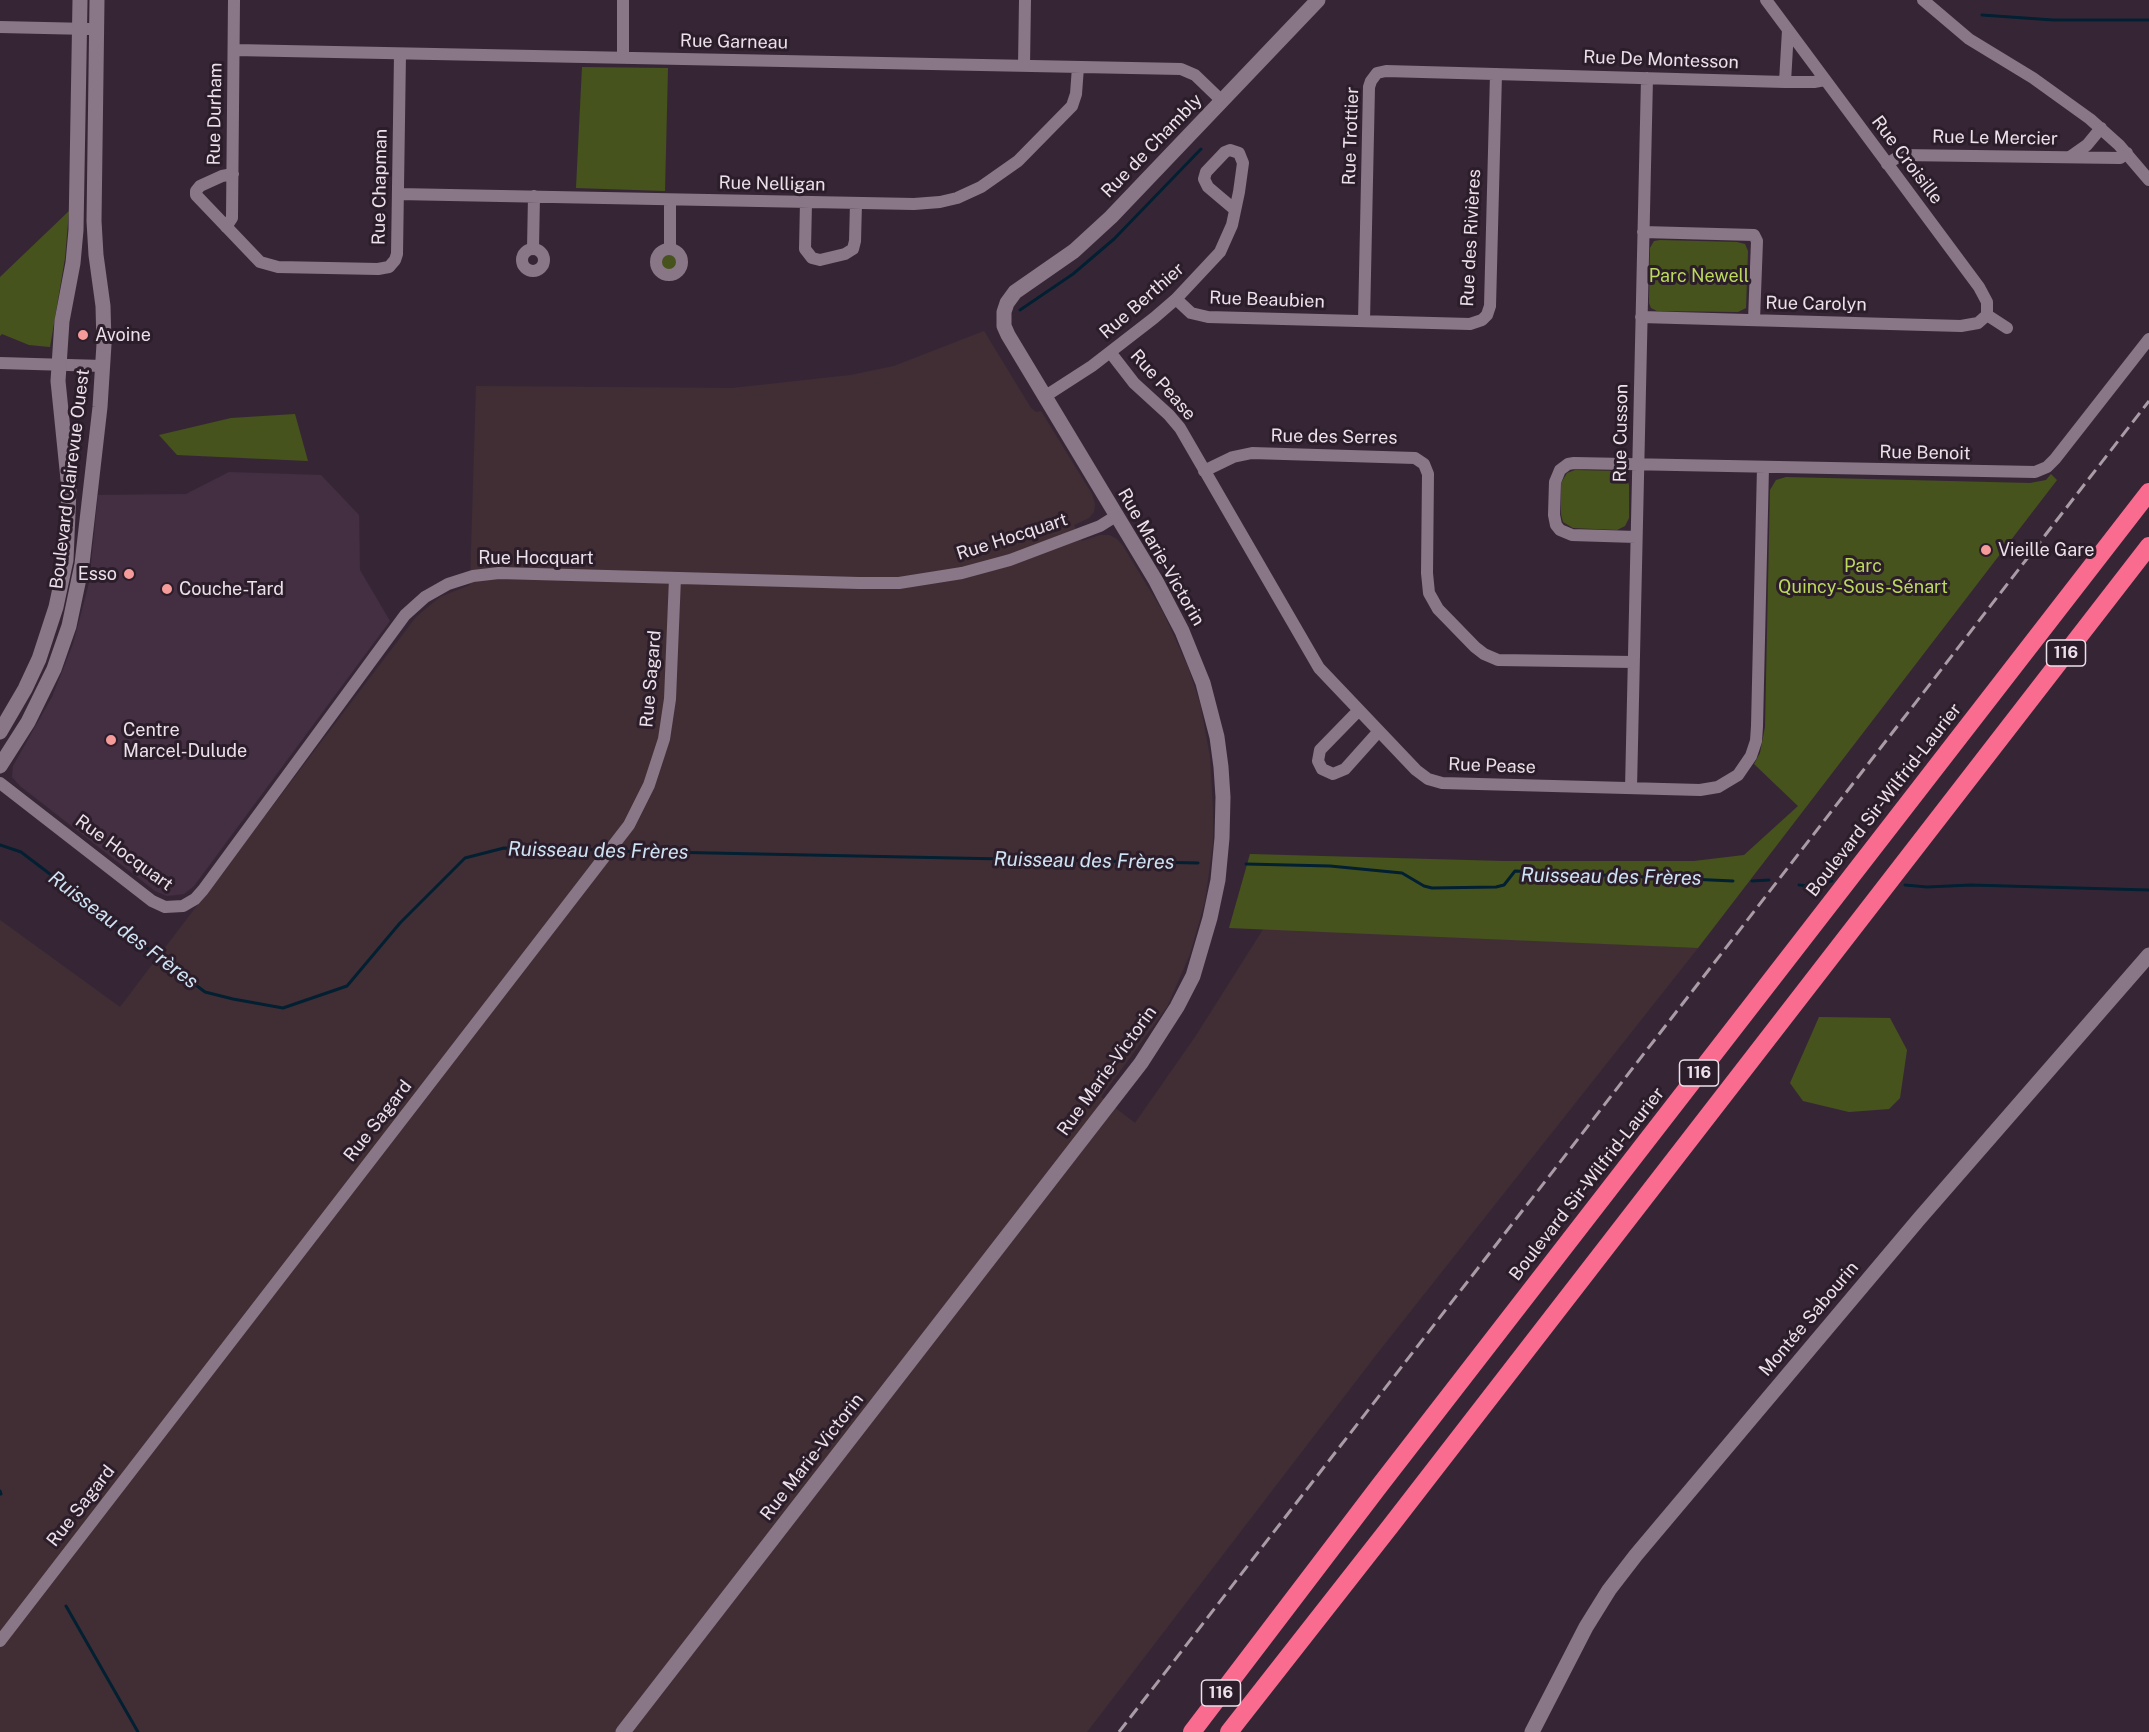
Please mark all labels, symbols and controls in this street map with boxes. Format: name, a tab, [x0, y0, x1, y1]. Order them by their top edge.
street label: Rue Garneau	[680, 30, 788, 54]
street label: Rue De Montesson	[1583, 46, 1739, 74]
street label: Rue Durham	[203, 62, 227, 166]
street label: Rue Trottier	[1338, 86, 1364, 186]
street label: Rue de Chambly	[1097, 90, 1207, 202]
street label: Rue Croisille	[1867, 112, 1947, 208]
street label: Rue Le Mercier	[1932, 126, 2058, 150]
street label: Rue Chapman	[368, 129, 392, 245]
street label: Rue des Rivières	[1457, 169, 1485, 307]
street label: Rue Nelligan	[718, 172, 826, 196]
street label: Rue Berthier	[1095, 258, 1189, 344]
park label: Parc Newell	[1649, 265, 1749, 287]
street label: Rue Beaubien	[1209, 287, 1325, 313]
street label: Rue Carolyn	[1765, 292, 1867, 316]
place label: Avoine	[95, 324, 151, 346]
marker: Avoine	[76, 328, 90, 342]
street label: Rue Pease	[1126, 345, 1200, 425]
street label: Boulevard Clairevue Ouest	[46, 368, 94, 590]
street label: Rue Cusson	[1609, 383, 1633, 483]
street label: Rue des Serres	[1270, 425, 1398, 449]
street label: Rue Benoit	[1879, 441, 1971, 465]
street label: Rue Marie-Victorin	[1113, 484, 1209, 630]
street label: Rue Hocquart	[954, 509, 1070, 565]
place label: Vieille Gare	[1998, 539, 2094, 561]
marker: Vieille Gare	[1979, 543, 1993, 557]
street label: Rue Hocquart	[478, 547, 594, 569]
park label: Parc Quincy-Sous-Sénart	[1778, 555, 1948, 598]
place label: Esso	[78, 563, 117, 585]
marker: Esso	[122, 567, 136, 581]
place label: Couche-Tard	[179, 578, 284, 600]
marker: Couche-Tard	[160, 582, 174, 596]
street label: Rue Sagard	[636, 629, 666, 729]
road number: 116	[2046, 640, 2086, 666]
street label: Boulevard Sir-Wilfrid-Laurier	[1802, 699, 1966, 901]
place label: Centre Marcel-Dulude	[123, 719, 247, 762]
marker: Centre Marcel-Dulude	[104, 733, 118, 747]
street label: Rue Pease	[1448, 754, 1536, 778]
street label: Rue Hocquart	[71, 810, 177, 896]
water label: Ruisseau des Frères	[507, 837, 689, 865]
water label: Ruisseau des Frères	[993, 847, 1175, 875]
water label: Ruisseau des Frères	[1520, 863, 1702, 891]
water label: Ruisseau des Frères	[44, 866, 202, 994]
street label: Rue Marie-Victorin	[1053, 1002, 1161, 1140]
road number: 116	[1680, 1060, 1718, 1086]
street label: Rue Sagard	[339, 1076, 417, 1166]
street label: Boulevard Sir-Wilfrid-Laurier	[1505, 1083, 1669, 1285]
street label: Montée Sabourin	[1755, 1257, 1863, 1381]
street label: Rue Marie-Victorin	[756, 1389, 868, 1525]
street label: Rue Sagard	[42, 1461, 120, 1551]
road number: 116	[1202, 1680, 1240, 1706]

